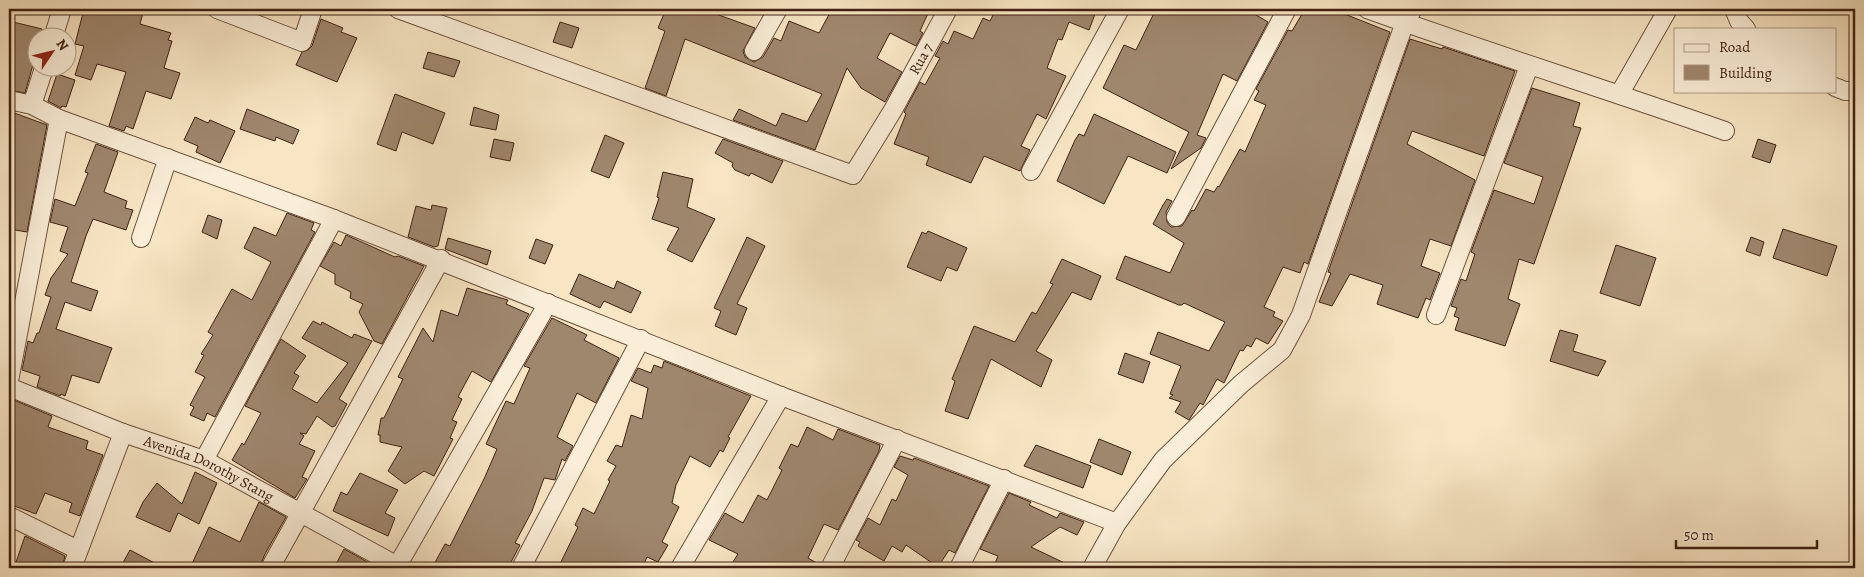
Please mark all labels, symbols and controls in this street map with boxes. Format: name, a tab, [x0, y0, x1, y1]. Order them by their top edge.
north arrow	[28, 28, 78, 78]
legend	[1674, 28, 1836, 92]
text: N	[52, 35, 73, 54]
text: Road	[1719, 37, 1751, 57]
street label: Rua 7	[904, 39, 938, 78]
text: Building	[1719, 63, 1772, 83]
street label: Avenida Dorothy Stang	[140, 430, 278, 507]
scale bar	[1676, 517, 1818, 549]
text: 50 m	[1684, 525, 1714, 545]

